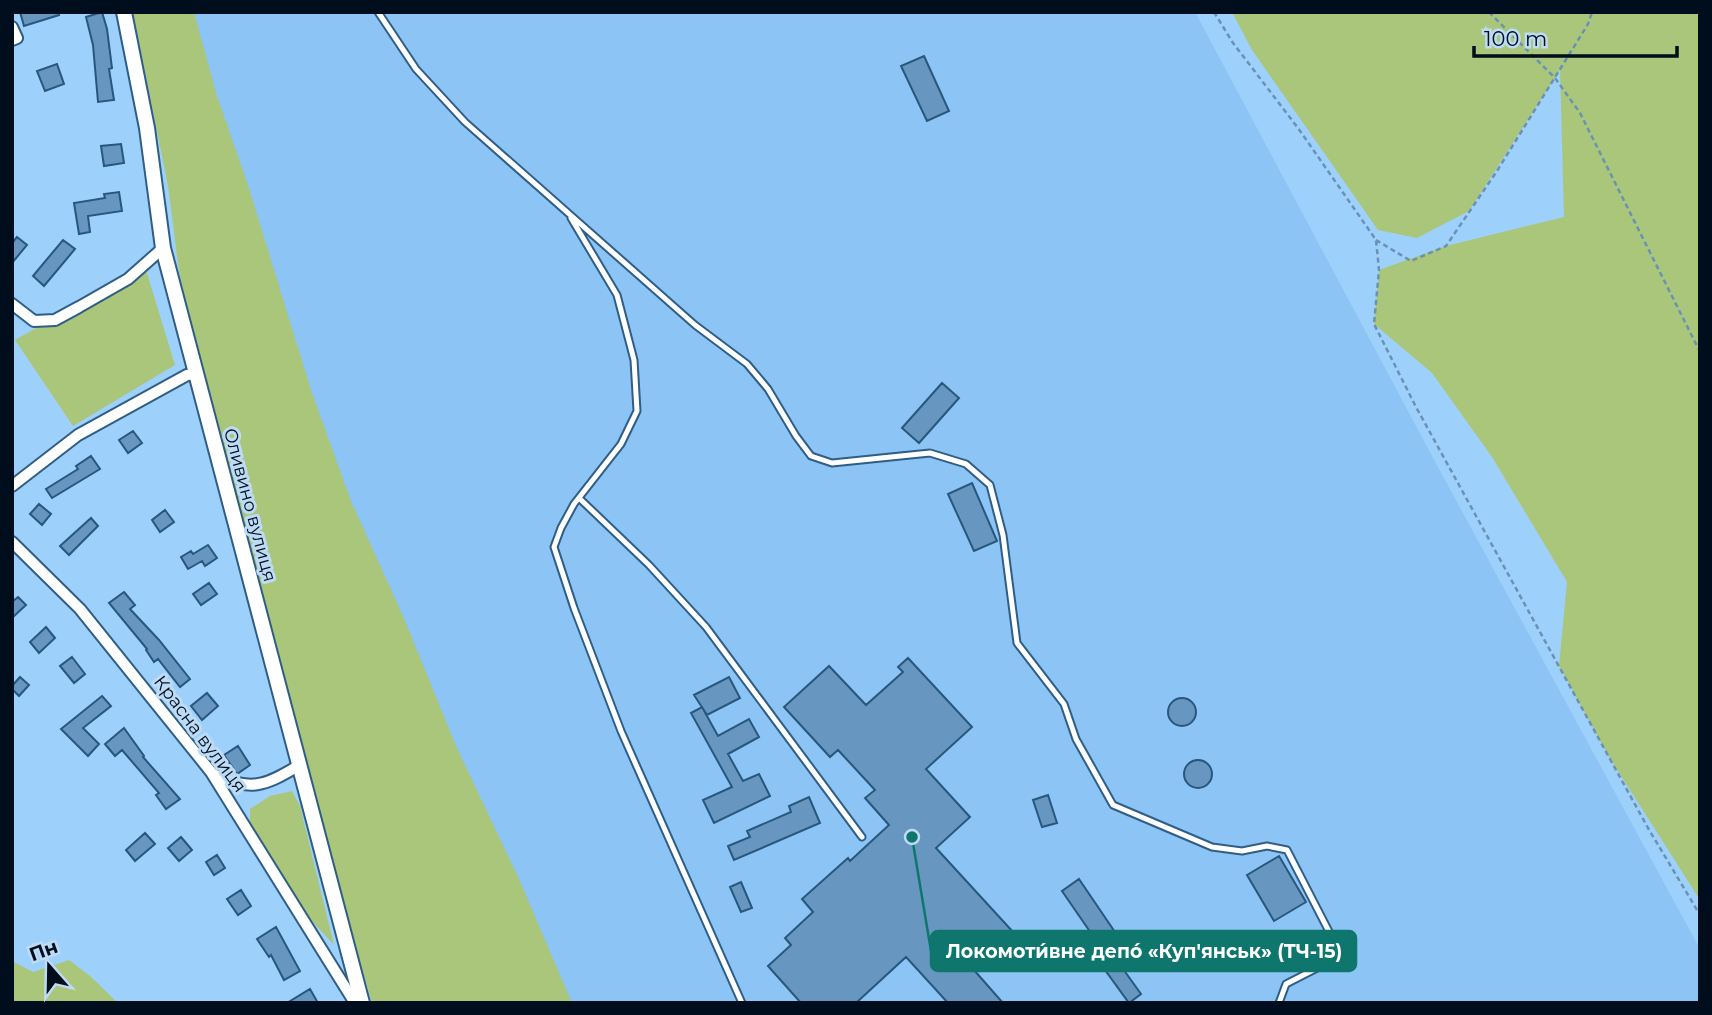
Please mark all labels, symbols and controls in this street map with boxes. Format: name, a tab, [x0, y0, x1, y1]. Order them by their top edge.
scale bar	[1474, 14, 1677, 58]
text: 100 m	[1484, 26, 1547, 51]
street label: Оливино вулиця	[219, 426, 281, 584]
street label: Красна вулиця	[149, 671, 251, 797]
north arrow	[14, 931, 84, 1001]
callout: Локомоти́вне депо́ «Куп'янськ» (ТЧ-15)	[931, 931, 1356, 971]
text: Пн	[26, 935, 61, 966]
text: Локомоти́вне депо́ «Куп'янськ» (ТЧ-15)	[946, 940, 1342, 963]

